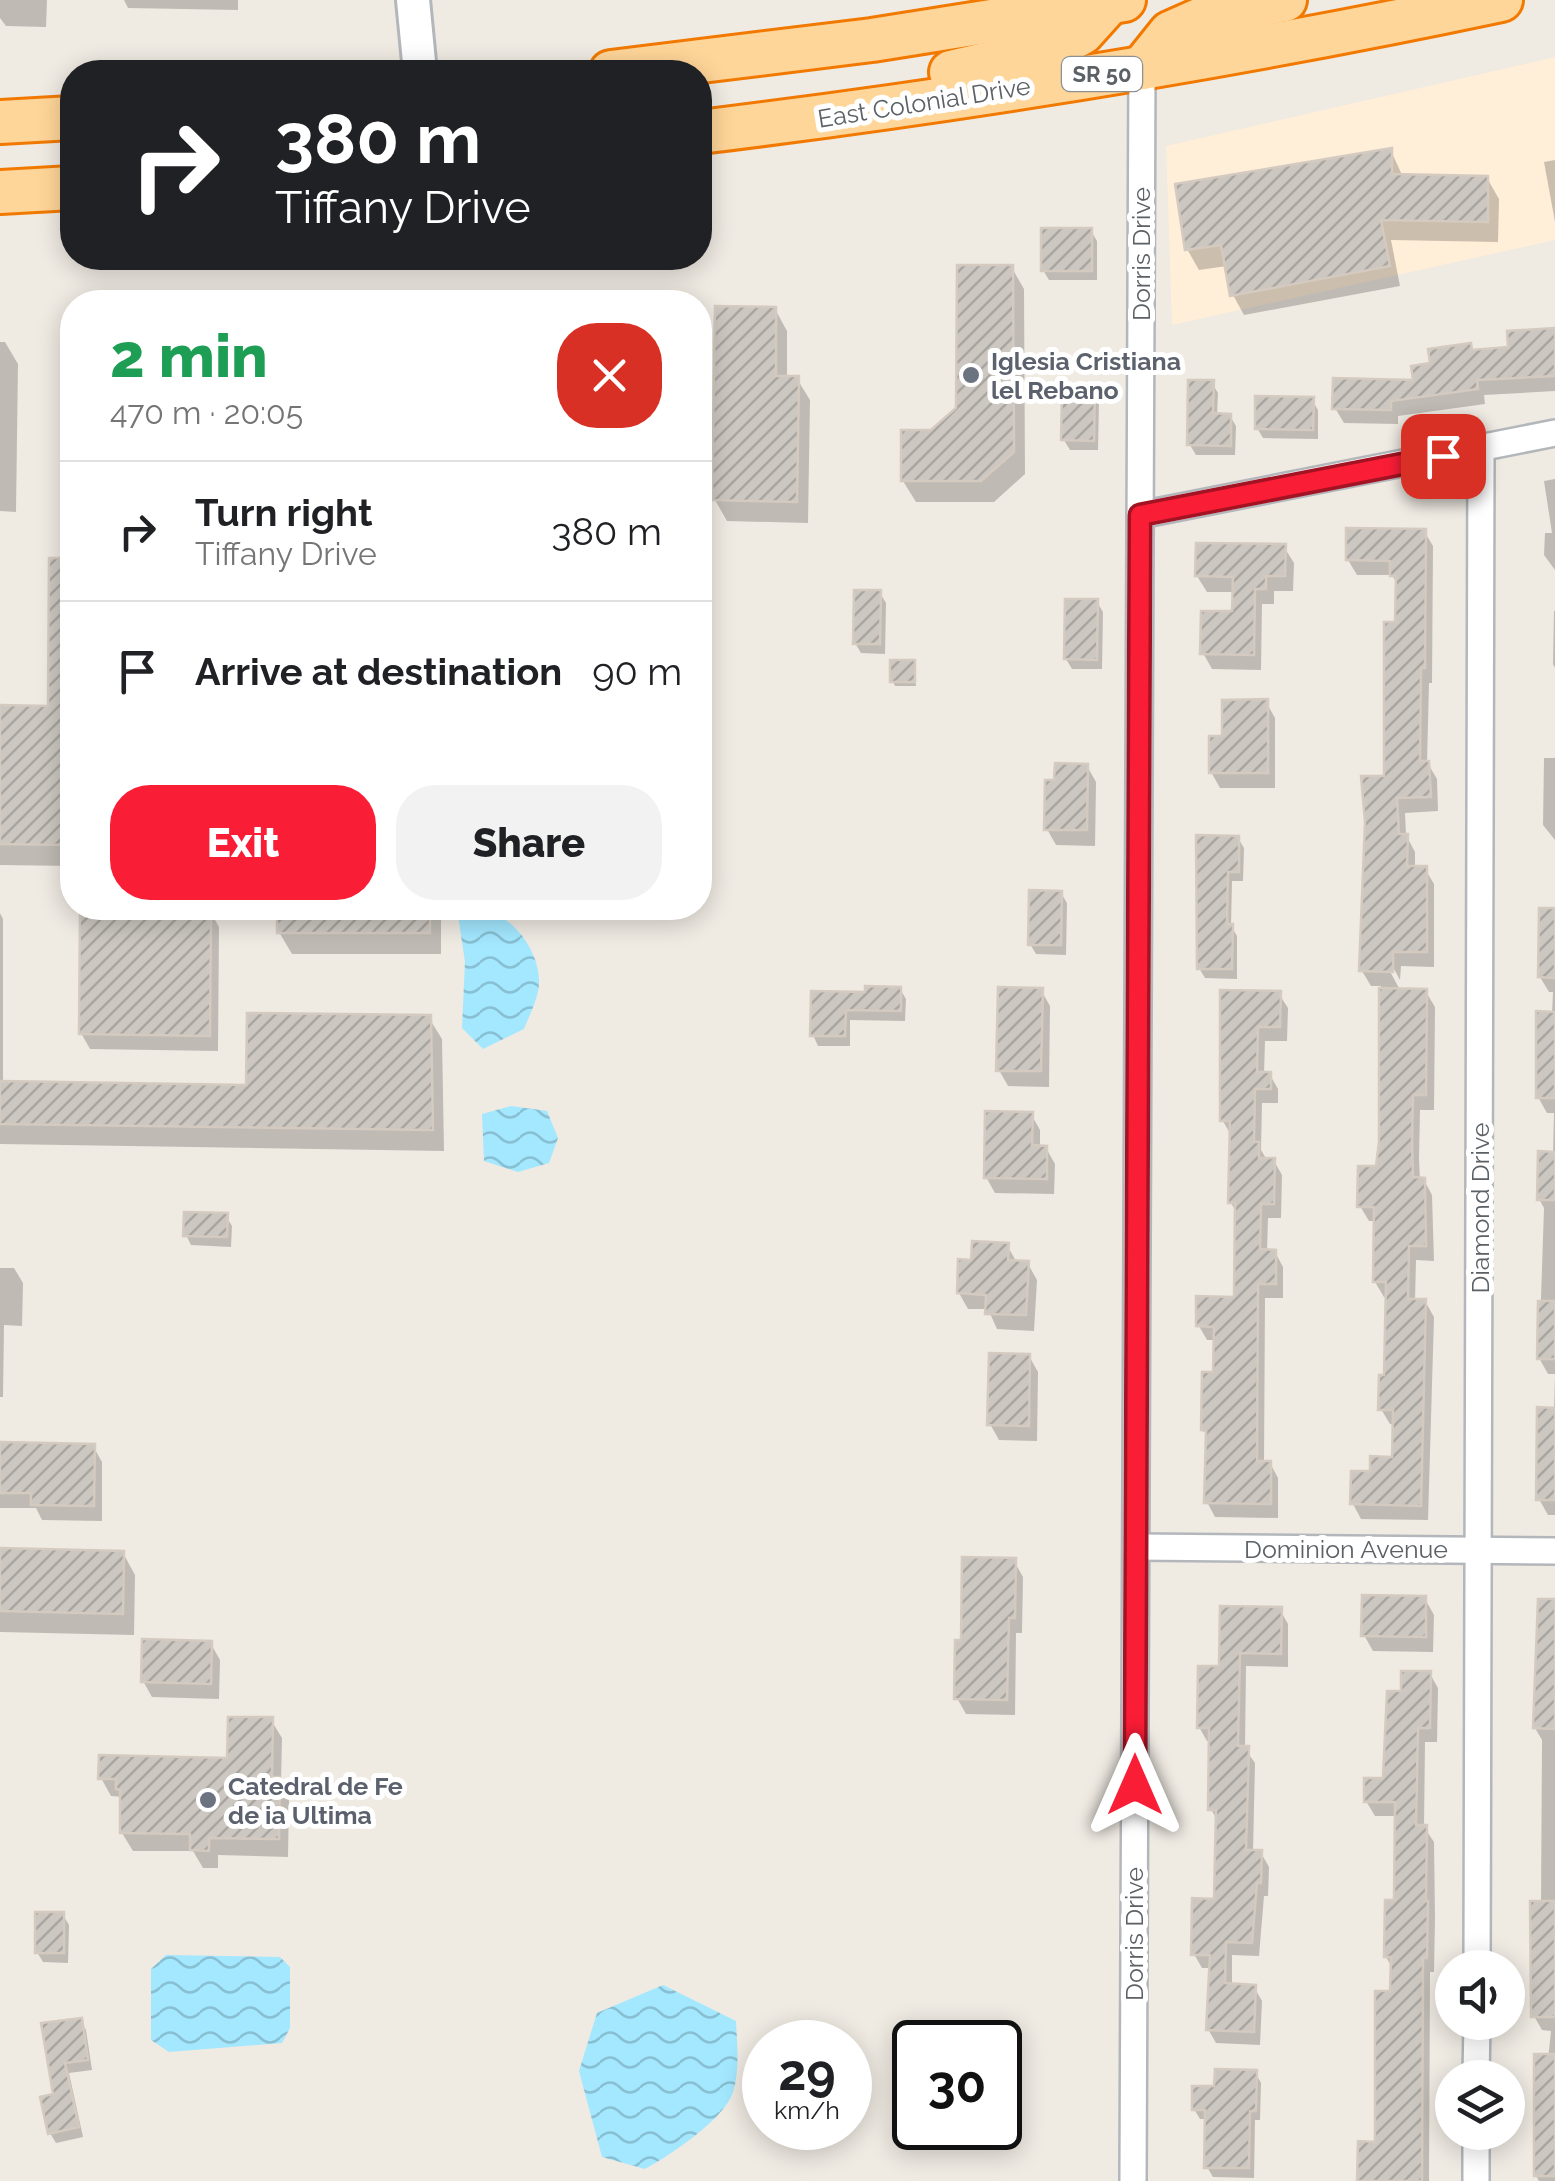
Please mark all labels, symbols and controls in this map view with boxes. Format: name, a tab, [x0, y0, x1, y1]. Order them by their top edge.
road number: SR 50	[1062, 57, 1142, 91]
street label: East Colonial Drive	[815, 70, 1033, 134]
text: 380 m	[275, 97, 481, 179]
icon: right	[110, 100, 240, 230]
text: Tiffany Drive	[275, 181, 531, 234]
street label: Dorris Drive	[1126, 187, 1156, 321]
text: 2 min	[110, 321, 268, 391]
button: close	[557, 323, 662, 428]
place label: Iglesia Cristiana lel Rebano	[991, 346, 1181, 405]
marker: Iglesia Cristiana lel Rebano	[960, 364, 982, 386]
text: 470 m · 20:05	[110, 394, 303, 431]
pin	[1401, 414, 1486, 499]
icon: arrive	[1416, 429, 1471, 484]
text: Turn right	[195, 490, 372, 535]
icon: right	[110, 504, 165, 559]
text: 380 m	[551, 509, 662, 554]
text: Tiffany Drive	[195, 535, 377, 572]
icon: arrive	[110, 644, 165, 699]
text: Arrive at destination	[195, 649, 562, 694]
text: 90 m	[592, 649, 682, 694]
button: Exit	[110, 785, 376, 900]
button: Share	[396, 785, 662, 900]
street label: Diamond Drive	[1465, 1123, 1495, 1293]
street label: Dominion Avenue	[1244, 1534, 1448, 1564]
position arrow	[1083, 1733, 1187, 1837]
place label: Catedral de Fe de ia Ultima	[228, 1771, 403, 1830]
marker: Catedral de Fe de ia Ultima	[197, 1789, 219, 1811]
street label: Dorris Drive	[1119, 1867, 1149, 2001]
map controls	[1435, 1950, 1525, 2150]
button: sound	[1435, 1950, 1525, 2040]
speed limit sign: 30	[892, 2020, 1022, 2150]
text: 29	[778, 2043, 836, 2102]
button: layers	[1435, 2060, 1525, 2150]
text: km/h	[774, 2095, 840, 2125]

